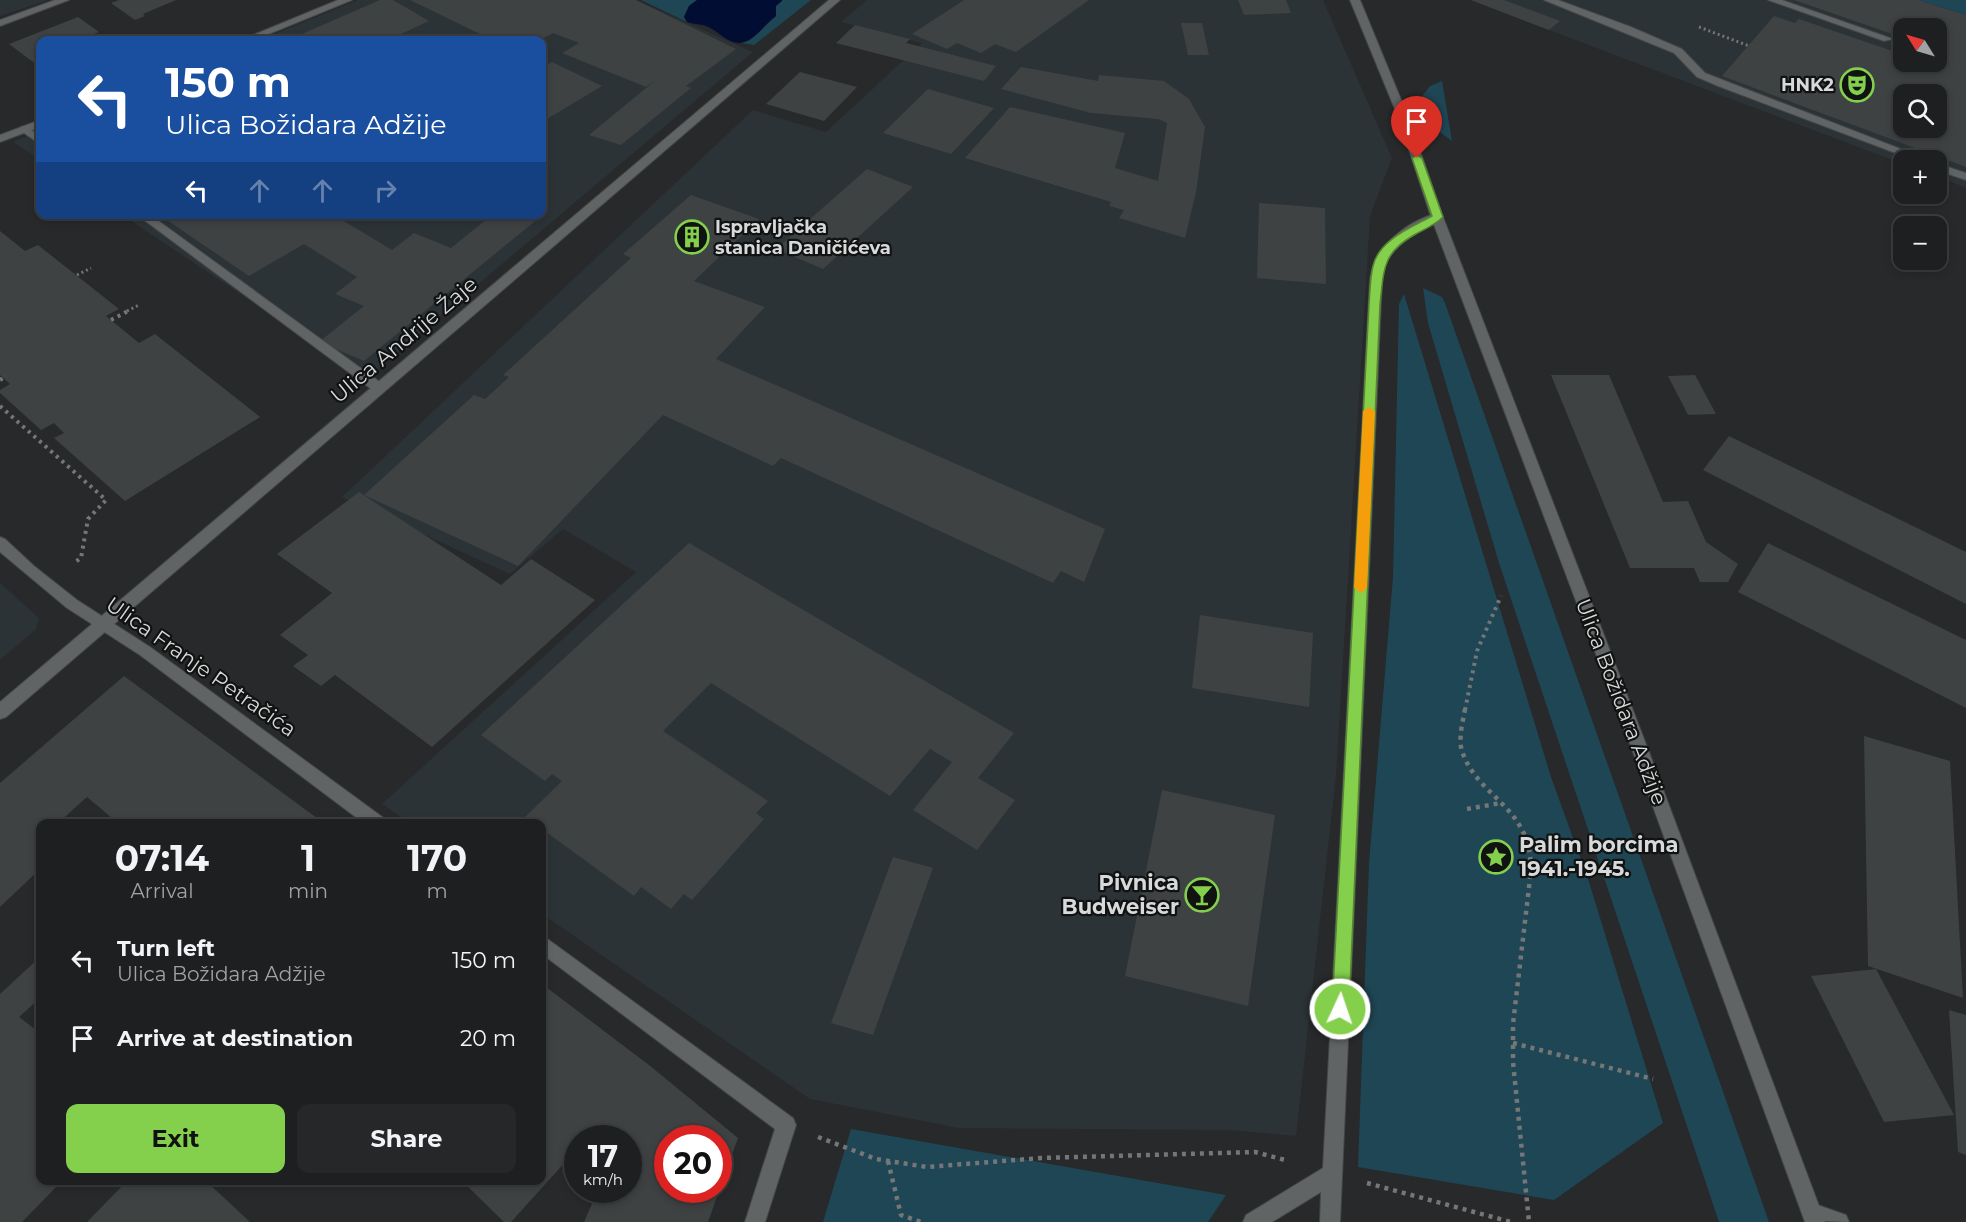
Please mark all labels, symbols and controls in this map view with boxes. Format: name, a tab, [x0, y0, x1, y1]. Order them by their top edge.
north arrow	[1893, 18, 1947, 72]
map controls	[1893, 18, 1947, 270]
text: 150 m	[165, 56, 291, 108]
icon: left	[66, 60, 144, 138]
theatre icon: HNK2	[1839, 67, 1875, 103]
place label: HNK2	[1781, 74, 1834, 96]
button: search	[1893, 84, 1947, 138]
pin	[1391, 96, 1442, 158]
icon: arrive	[1400, 105, 1433, 138]
text: Ulica Božidara Adžije	[165, 108, 447, 141]
button: +	[1893, 150, 1947, 204]
icon: left	[180, 174, 213, 207]
icon: ahead	[243, 174, 276, 207]
icon: ahead	[306, 174, 339, 207]
icon: right	[369, 174, 402, 207]
place label: Ispravljačka stanica Daničićeva	[715, 216, 891, 259]
button: −	[1893, 216, 1947, 270]
building icon: Ispravljačka stanica Daničićeva	[674, 219, 710, 255]
street label: Ulica Andrije Žaje	[325, 271, 482, 408]
street label: Ulica Franje Petračića	[101, 591, 301, 742]
street label: Ulica Božidara Adžije	[1571, 595, 1672, 808]
place label: Palim borcima 1941.-1945.	[1519, 832, 1678, 881]
text: 07:14	[115, 836, 209, 880]
text: 1	[301, 836, 315, 880]
text: 170	[407, 836, 467, 880]
place icon: Palim borcima 1941.-1945.	[1478, 839, 1514, 875]
place label: Pivnica Budweiser	[1062, 870, 1179, 919]
bar icon: Pivnica Budweiser	[1184, 877, 1220, 913]
text: Arrival	[130, 879, 194, 903]
text: min	[288, 879, 328, 903]
text: m	[426, 879, 448, 903]
text: Turn left	[117, 935, 215, 962]
icon: left	[66, 944, 99, 977]
text: 150 m	[452, 947, 516, 974]
text: Ulica Božidara Adžije	[117, 962, 326, 986]
position arrow	[1308, 977, 1372, 1041]
icon: arrive	[66, 1022, 99, 1055]
text: Arrive at destination	[117, 1025, 353, 1052]
text: 20 m	[460, 1025, 516, 1052]
button: Exit	[66, 1104, 285, 1173]
button: Share	[297, 1104, 516, 1173]
speed limit sign: 20	[654, 1125, 732, 1203]
text: 17	[588, 1138, 618, 1175]
text: km/h	[583, 1170, 623, 1189]

